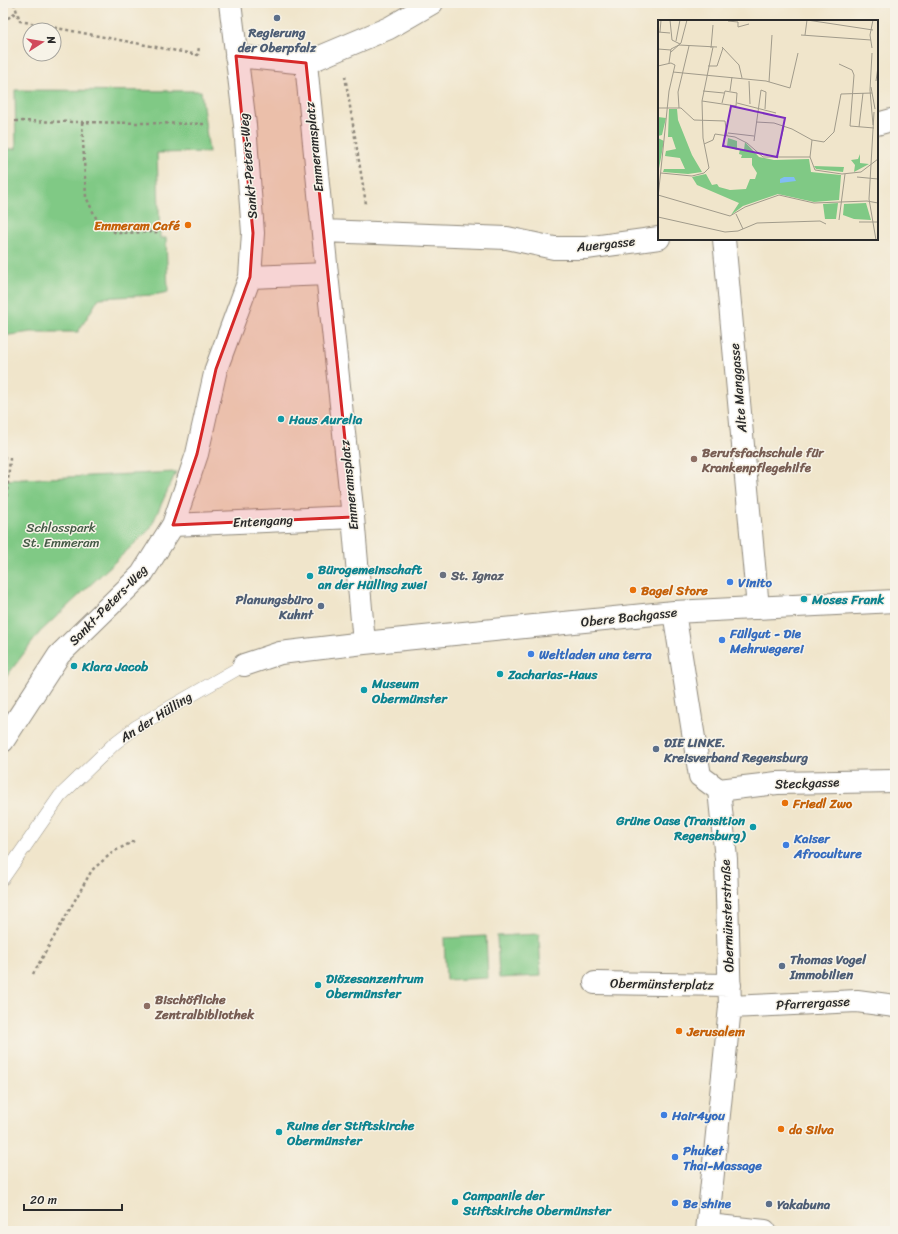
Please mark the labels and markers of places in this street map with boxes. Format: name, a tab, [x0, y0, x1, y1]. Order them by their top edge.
marker: Regierung der Oberpfalz	[272, 13, 282, 23]
place label: Regierung der Oberpfalz	[238, 21, 317, 59]
place label: Emmeram Café	[94, 214, 180, 237]
marker: Emmeram Café	[183, 220, 193, 230]
place label: Haus Aurelia	[288, 408, 363, 431]
marker: Haus Aurelia	[276, 414, 286, 424]
place label: Berufsfachschule für Krankenpflegehilfe	[701, 441, 825, 479]
marker: Berufsfachschule für Krankenpflegehilfe	[689, 454, 699, 464]
place label: Bürogemeinschaft an der Hülling zwei	[317, 558, 428, 596]
place label: St. Ignaz	[450, 564, 504, 587]
marker: St. Ignaz	[438, 570, 448, 580]
marker: Bürogemeinschaft an der Hülling zwei	[305, 571, 315, 581]
place label: Vinito	[738, 571, 773, 594]
marker: Vinito	[725, 577, 735, 587]
place label: Bagel Store	[641, 579, 708, 602]
marker: Bagel Store	[628, 585, 638, 595]
place label: Planungsbüro Kuhnt	[235, 588, 314, 626]
place label: Moses Frank	[811, 588, 885, 611]
marker: Moses Frank	[799, 594, 809, 604]
marker: Planungsbüro Kuhnt	[316, 601, 326, 611]
place label: Füllgut - Die Mehrwegerei	[729, 622, 805, 660]
marker: Füllgut - Die Mehrwegerei	[717, 635, 727, 645]
place label: Weltladen una terra	[539, 643, 652, 666]
marker: Weltladen una terra	[526, 649, 536, 659]
place label: Klara Jacob	[81, 655, 149, 678]
marker: Klara Jacob	[69, 661, 79, 671]
place label: Zacharias-Haus	[507, 663, 599, 686]
marker: Zacharias-Haus	[495, 669, 505, 679]
place label: Museum Obermünster	[371, 672, 448, 710]
marker: Museum Obermünster	[359, 685, 369, 695]
place label: DIE LINKE. Kreisverband Regensburg	[663, 731, 809, 769]
marker: DIE LINKE. Kreisverband Regensburg	[651, 744, 661, 754]
place label: Friedl Zwo	[792, 792, 853, 815]
marker: Friedl Zwo	[780, 798, 790, 808]
place label: Grüne Oase (Transition Regensburg)	[615, 809, 746, 847]
marker: Grüne Oase (Transition Regensburg)	[748, 822, 758, 832]
place label: Kaiser Afroculture	[793, 827, 862, 865]
marker: Kaiser Afroculture	[781, 840, 791, 850]
place label: Thomas Vogel Immobilien	[789, 948, 867, 986]
marker: Thomas Vogel Immobilien	[777, 961, 787, 971]
place label: Diözesanzentrum Obermünster	[325, 967, 424, 1005]
marker: Diözesanzentrum Obermünster	[313, 980, 323, 990]
place label: Bischöfliche Zentralbibliothek	[154, 988, 255, 1026]
marker: Bischöfliche Zentralbibliothek	[142, 1001, 152, 1011]
place label: Jerusalem	[686, 1020, 745, 1043]
marker: Jerusalem	[674, 1026, 684, 1036]
place label: Hair4you	[671, 1104, 726, 1127]
marker: Hair4you	[659, 1110, 669, 1120]
place label: Ruine der Stiftskirche Obermünster	[286, 1114, 415, 1152]
place label: da Silva	[789, 1118, 834, 1141]
marker: da Silva	[776, 1124, 786, 1134]
marker: Ruine der Stiftskirche Obermünster	[274, 1127, 284, 1137]
place label: Phuket Thai-Massage	[683, 1139, 762, 1177]
marker: Phuket Thai-Massage	[670, 1152, 680, 1162]
place label: Campanile der Stiftskirche Obermünster	[462, 1184, 613, 1222]
place label: Be shine	[683, 1192, 732, 1215]
place label: Yakabuna	[777, 1193, 831, 1216]
marker: Campanile der Stiftskirche Obermünster	[450, 1197, 460, 1207]
marker: Be shine	[670, 1198, 680, 1208]
marker: Yakabuna	[764, 1199, 774, 1209]

